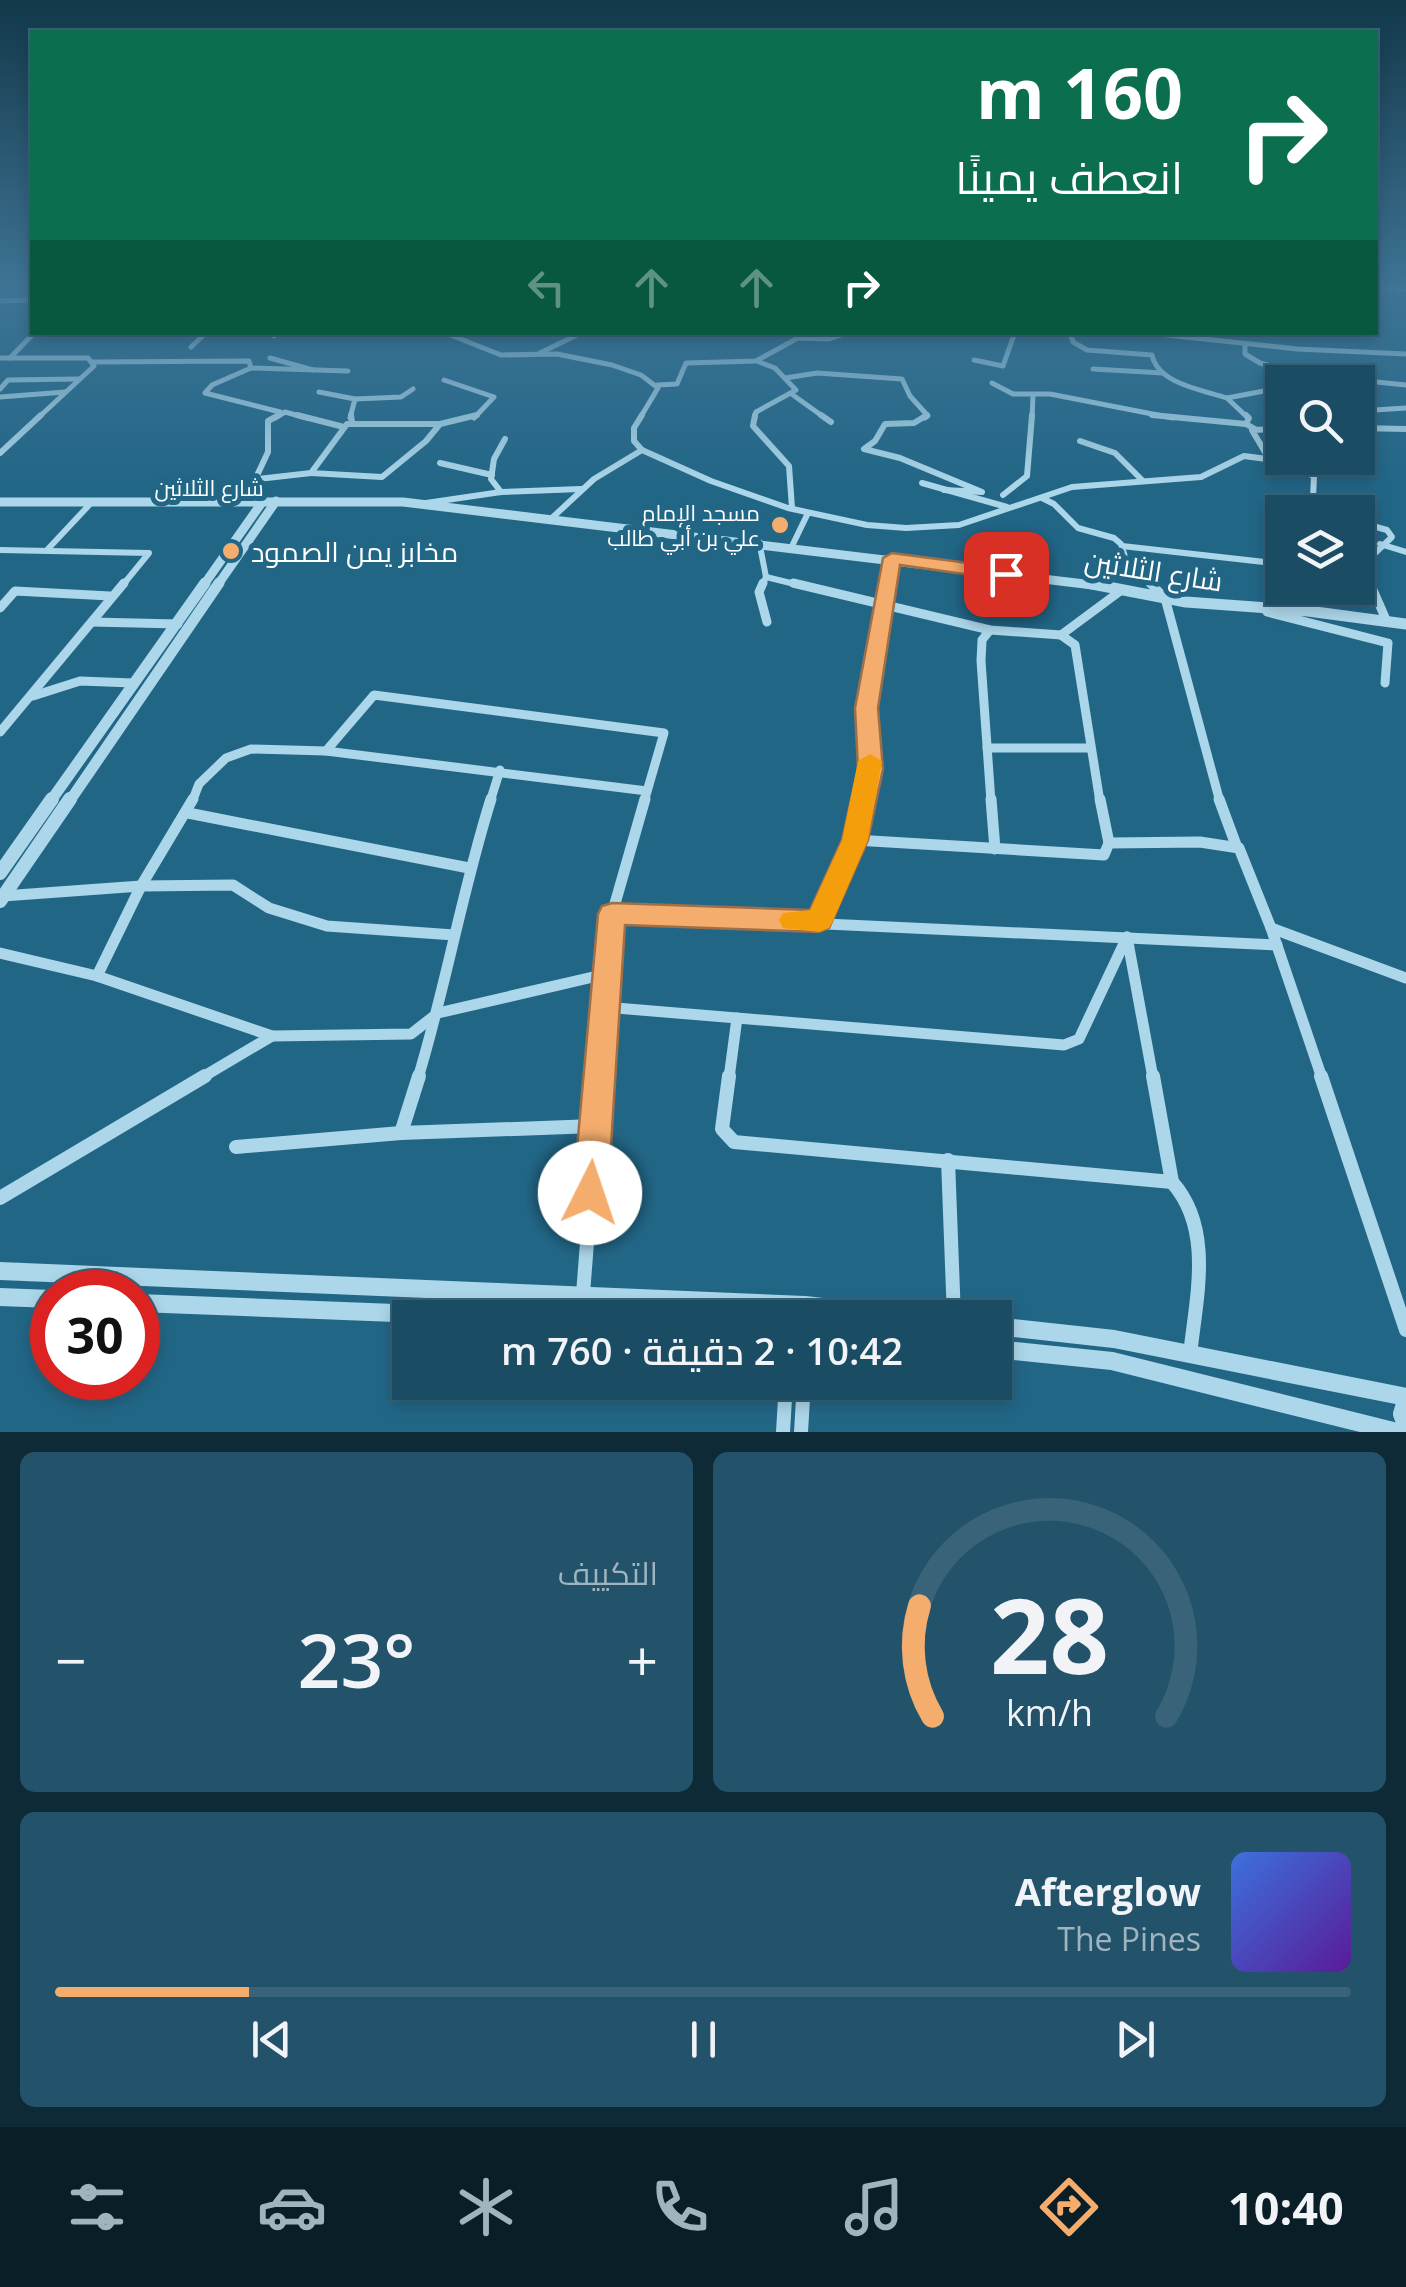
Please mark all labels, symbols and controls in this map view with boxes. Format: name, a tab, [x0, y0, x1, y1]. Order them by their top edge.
text: 160 m	[976, 44, 1183, 140]
icon: right	[1218, 70, 1348, 200]
text: انعطف يمينًا	[955, 146, 1183, 207]
icon: left	[519, 260, 574, 315]
icon: ahead	[624, 260, 679, 315]
icon: ahead	[729, 260, 784, 315]
icon: right	[834, 260, 889, 315]
map controls	[1265, 365, 1375, 605]
button: search	[1265, 365, 1375, 475]
street label: شارع الثلاثين	[154, 472, 264, 503]
button: layers	[1265, 495, 1375, 605]
place label: مسجد الإمام علي بن أبي طالب	[607, 497, 760, 555]
marker: مسجد الإمام علي بن أبي طالب	[769, 514, 791, 536]
place label: مخابز يمن الصمود	[251, 532, 458, 570]
pin	[964, 532, 1049, 617]
marker: مخابز يمن الصمود	[220, 540, 242, 562]
street label: شارع الثلاثين	[1082, 540, 1226, 601]
icon: arrive	[979, 547, 1034, 602]
position arrow	[538, 1141, 642, 1245]
speed limit sign: 30	[30, 1270, 160, 1400]
text: 10:42 · 2 دقيقة · 760 m	[501, 1324, 903, 1376]
text: التكييف	[558, 1551, 658, 1594]
text: 28	[990, 1563, 1109, 1704]
text: 23°	[298, 1608, 415, 1710]
text: −	[55, 1622, 86, 1697]
text: +	[627, 1622, 658, 1697]
text: km/h	[1006, 1688, 1093, 1736]
text: Afterglow	[1015, 1865, 1201, 1917]
text: The Pines	[1057, 1917, 1201, 1960]
icon: previous	[244, 2012, 299, 2067]
icon: pause	[676, 2012, 731, 2067]
icon: next	[1108, 2012, 1163, 2067]
icon: filters	[62, 2172, 132, 2242]
icon: car	[257, 2172, 327, 2242]
icon: climate	[451, 2172, 521, 2242]
icon: phone	[645, 2172, 715, 2242]
icon: music	[839, 2172, 909, 2242]
icon: directions	[1034, 2172, 1104, 2242]
text: 10:40	[1228, 2177, 1344, 2238]

